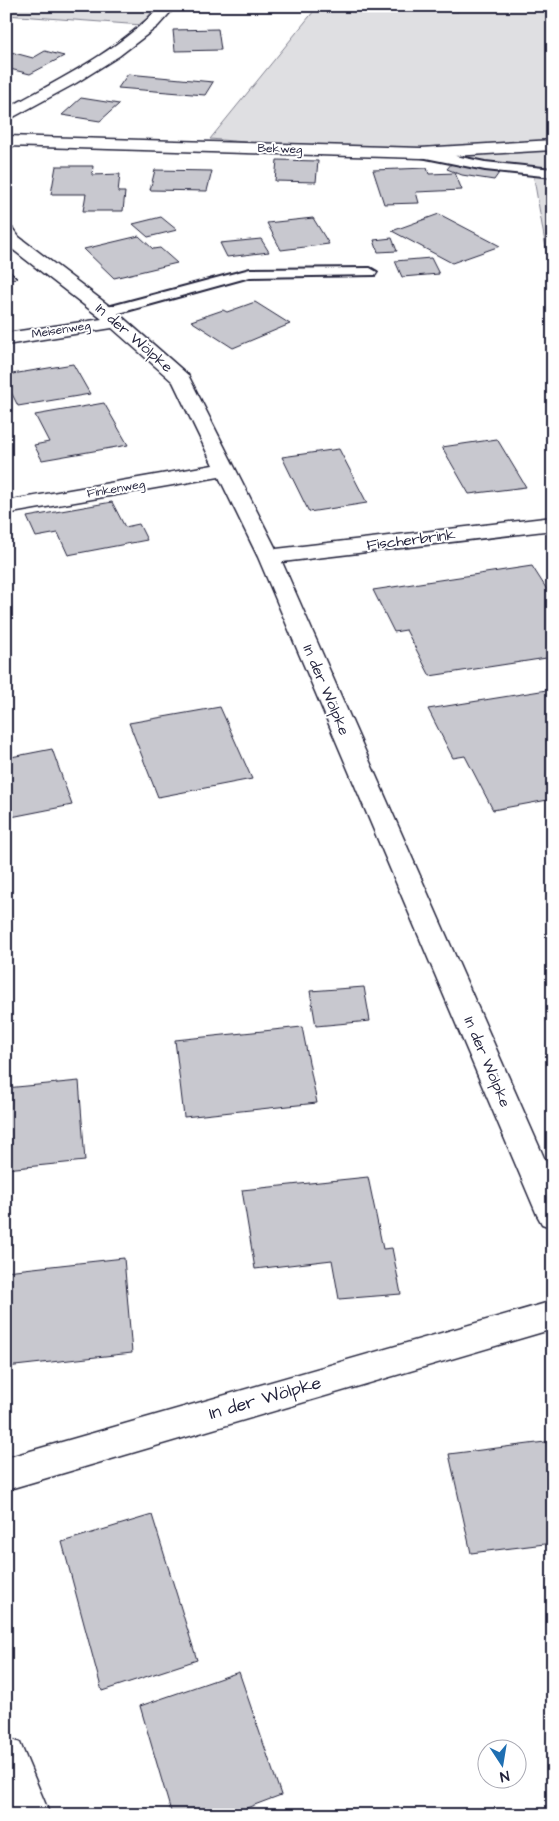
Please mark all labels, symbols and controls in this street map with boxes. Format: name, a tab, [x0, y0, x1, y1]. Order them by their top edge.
street label: Bekweg	[257, 140, 303, 159]
street label: In der Wölpke	[91, 298, 177, 378]
street label: Meisenweg	[30, 317, 92, 344]
street label: Finkenweg	[86, 476, 146, 503]
street label: Fischerbrink	[365, 524, 457, 556]
street label: In der Wölpke	[297, 642, 355, 738]
street label: In der Wölpke	[458, 1014, 516, 1110]
street label: In der Wölpke	[206, 1370, 324, 1426]
north arrow	[476, 1738, 526, 1788]
text: N	[498, 1765, 511, 1786]

